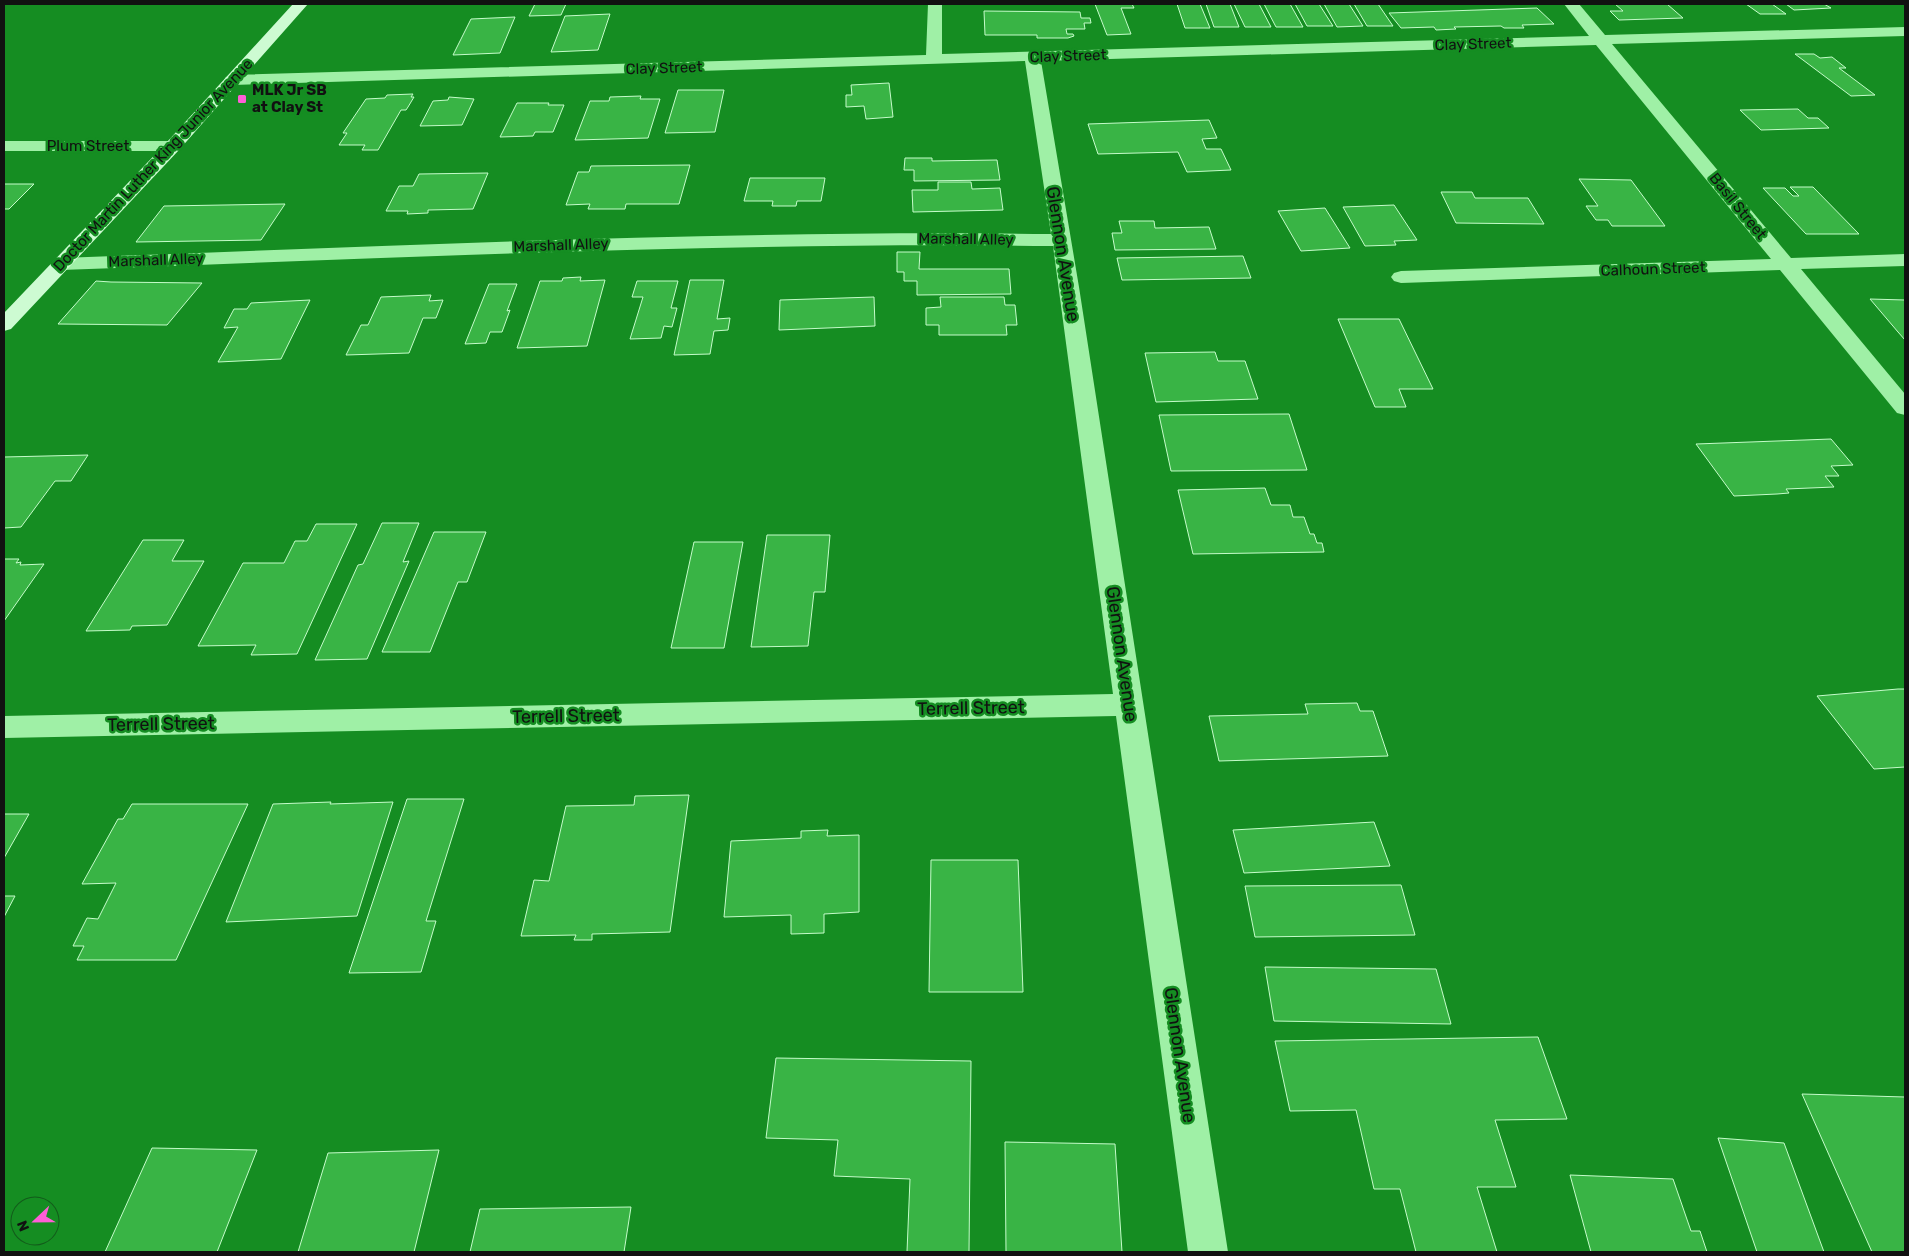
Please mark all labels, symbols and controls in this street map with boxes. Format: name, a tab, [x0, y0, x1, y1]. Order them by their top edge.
street label: Clay Street	[1434, 34, 1512, 54]
street label: Clay Street	[1029, 46, 1107, 66]
street label: Doctor Martin Luther King Junior Avenue	[50, 55, 256, 275]
street label: Clay Street	[625, 58, 703, 78]
place label: MLK Jr SB at Clay St	[252, 81, 327, 116]
marker: MLK Jr SB at Clay St	[236, 93, 248, 105]
street label: Plum Street	[47, 137, 129, 155]
street label: Basil Street	[1706, 169, 1770, 243]
street label: Glennon Avenue	[1041, 185, 1085, 323]
street label: Marshall Alley	[918, 229, 1014, 249]
street label: Marshall Alley	[513, 234, 609, 256]
street label: Marshall Alley	[108, 249, 204, 271]
street label: Calhoun Street	[1600, 258, 1706, 280]
street label: Glennon Avenue	[1102, 585, 1142, 723]
street label: Terrell Street	[917, 696, 1025, 720]
street label: Terrell Street	[512, 704, 620, 728]
street label: Terrell Street	[107, 712, 215, 736]
street label: Glennon Avenue	[1160, 986, 1200, 1124]
north arrow	[10, 1196, 60, 1246]
text: N	[14, 1218, 33, 1234]

